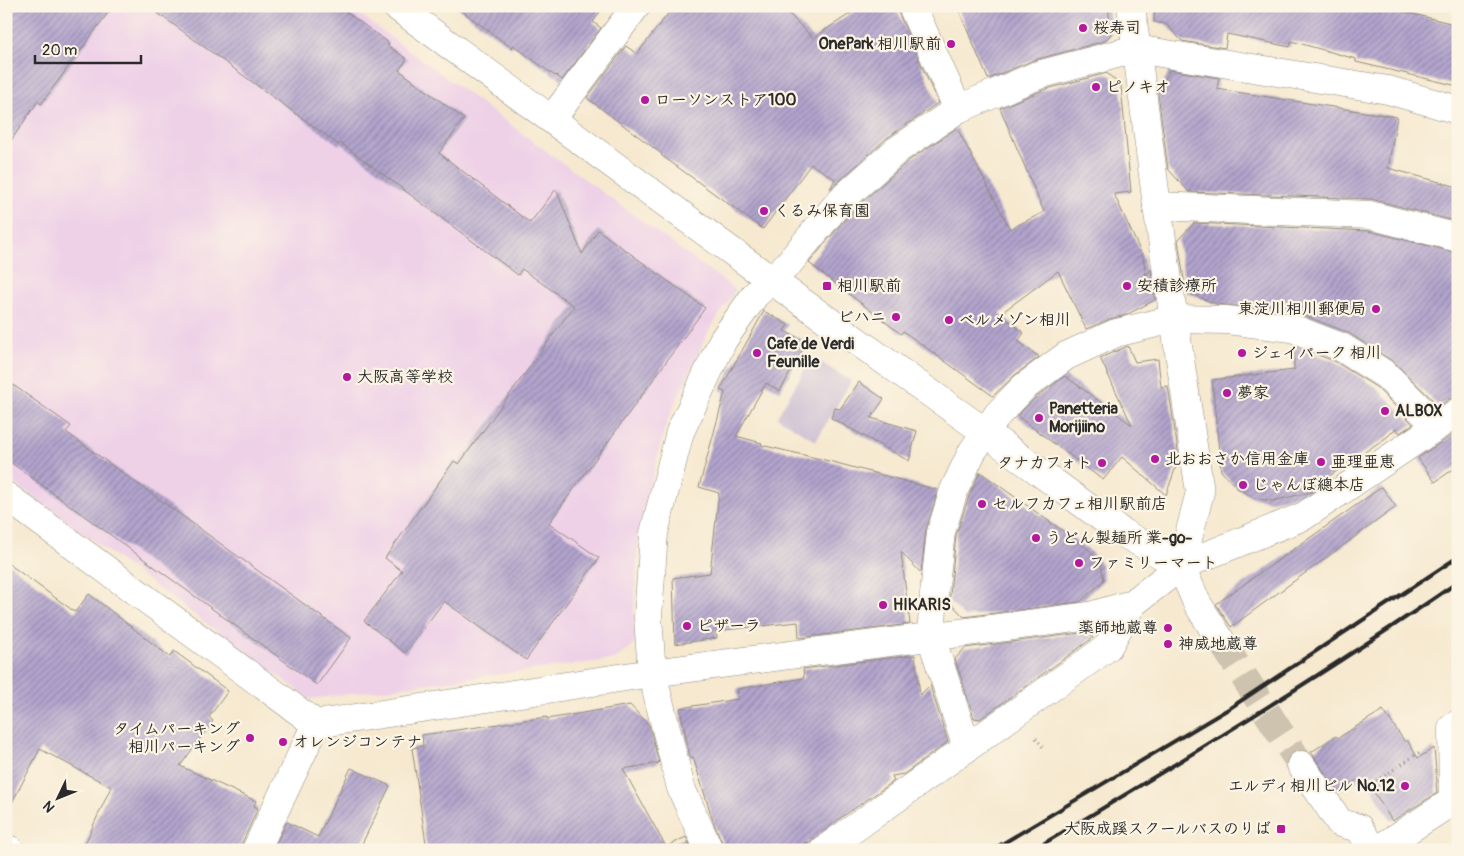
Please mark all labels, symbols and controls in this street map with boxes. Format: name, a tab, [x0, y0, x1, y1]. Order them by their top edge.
place label: 桜寿司	[1093, 18, 1141, 38]
marker: 桜寿司	[1077, 22, 1089, 34]
scale bar	[35, 32, 141, 64]
place label: OnePark 相川駅前	[818, 34, 941, 54]
marker: OnePark 相川駅前	[945, 38, 957, 50]
text: 20 m	[42, 41, 77, 60]
place label: ピノキオ	[1106, 77, 1170, 97]
marker: ピノキオ	[1090, 81, 1102, 93]
place label: ローソンストア100	[655, 90, 796, 110]
marker: ローソンストア100	[639, 94, 651, 106]
place label: くるみ保育園	[774, 201, 870, 221]
marker: くるみ保育園	[758, 205, 770, 217]
place label: 相川駅前	[837, 276, 901, 296]
place label: 安積診療所	[1137, 276, 1217, 296]
marker: 相川駅前	[821, 280, 833, 292]
marker: 安積診療所	[1121, 280, 1133, 292]
place label: 東淀川相川郵便局	[1238, 299, 1366, 319]
marker: 東淀川相川郵便局	[1370, 303, 1382, 315]
place label: ビハニ	[838, 307, 886, 327]
place label: ベルメゾン相川	[959, 310, 1071, 330]
marker: ビハニ	[890, 311, 902, 323]
marker: ベルメゾン相川	[943, 314, 955, 326]
place label: Cafe de Verdi Feunille	[767, 334, 854, 372]
place label: ジェイパーク 相川	[1252, 343, 1382, 363]
marker: Cafe de Verdi Feunille	[751, 347, 763, 359]
marker: ジェイパーク 相川	[1236, 347, 1248, 359]
place label: 大阪高等学校	[357, 367, 453, 387]
marker: 大阪高等学校	[341, 371, 353, 383]
place label: 夢家	[1237, 383, 1269, 403]
marker: 夢家	[1221, 387, 1233, 399]
place label: Panetteria Morijiino	[1049, 399, 1118, 437]
place label: ALBOX	[1395, 401, 1443, 421]
marker: ALBOX	[1379, 405, 1391, 417]
marker: Panetteria Morijiino	[1033, 412, 1045, 424]
place label: 北おおさか信用金庫	[1165, 449, 1309, 469]
place label: 亜理亜恵	[1331, 452, 1395, 472]
place label: タナカフォト	[997, 453, 1092, 473]
marker: 北おおさか信用金庫	[1149, 453, 1161, 465]
marker: 亜理亜恵	[1315, 456, 1327, 468]
marker: タナカフォト	[1096, 457, 1108, 469]
place label: じゃんぼ總本店	[1253, 475, 1365, 495]
marker: じゃんぼ總本店	[1237, 479, 1249, 491]
place label: セルフカフェ相川駅前店	[992, 494, 1167, 514]
marker: セルフカフェ相川駅前店	[976, 498, 988, 510]
place label: うどん製麺所 業-go-	[1046, 528, 1193, 548]
marker: うどん製麺所 業-go-	[1030, 532, 1042, 544]
place label: ファミリーマート	[1089, 553, 1218, 573]
marker: ファミリーマート	[1073, 557, 1085, 569]
place label: HIKARIS	[893, 595, 951, 615]
marker: HIKARIS	[877, 599, 889, 611]
place label: ピザーラ	[697, 616, 761, 636]
place label: 薬師地蔵尊	[1078, 618, 1158, 638]
marker: ピザーラ	[681, 620, 693, 632]
marker: 薬師地蔵尊	[1162, 622, 1174, 634]
place label: 神威地蔵尊	[1178, 634, 1258, 654]
marker: 神威地蔵尊	[1162, 638, 1174, 650]
place label: タイムパーキング 相川パーキング	[113, 719, 240, 757]
marker: タイムパーキング 相川パーキング	[244, 732, 256, 744]
place label: オレンジコンテナ	[293, 732, 422, 752]
marker: オレンジコンテナ	[277, 736, 289, 748]
north arrow	[32, 774, 82, 824]
place label: エルディ相川ビル No.12	[1228, 776, 1395, 796]
marker: エルディ相川ビル No.12	[1399, 780, 1411, 792]
text: N	[39, 797, 58, 816]
place label: 大阪成蹊スクールバスのりば	[1064, 819, 1271, 839]
marker: 大阪成蹊スクールバスのりば	[1275, 823, 1287, 835]

